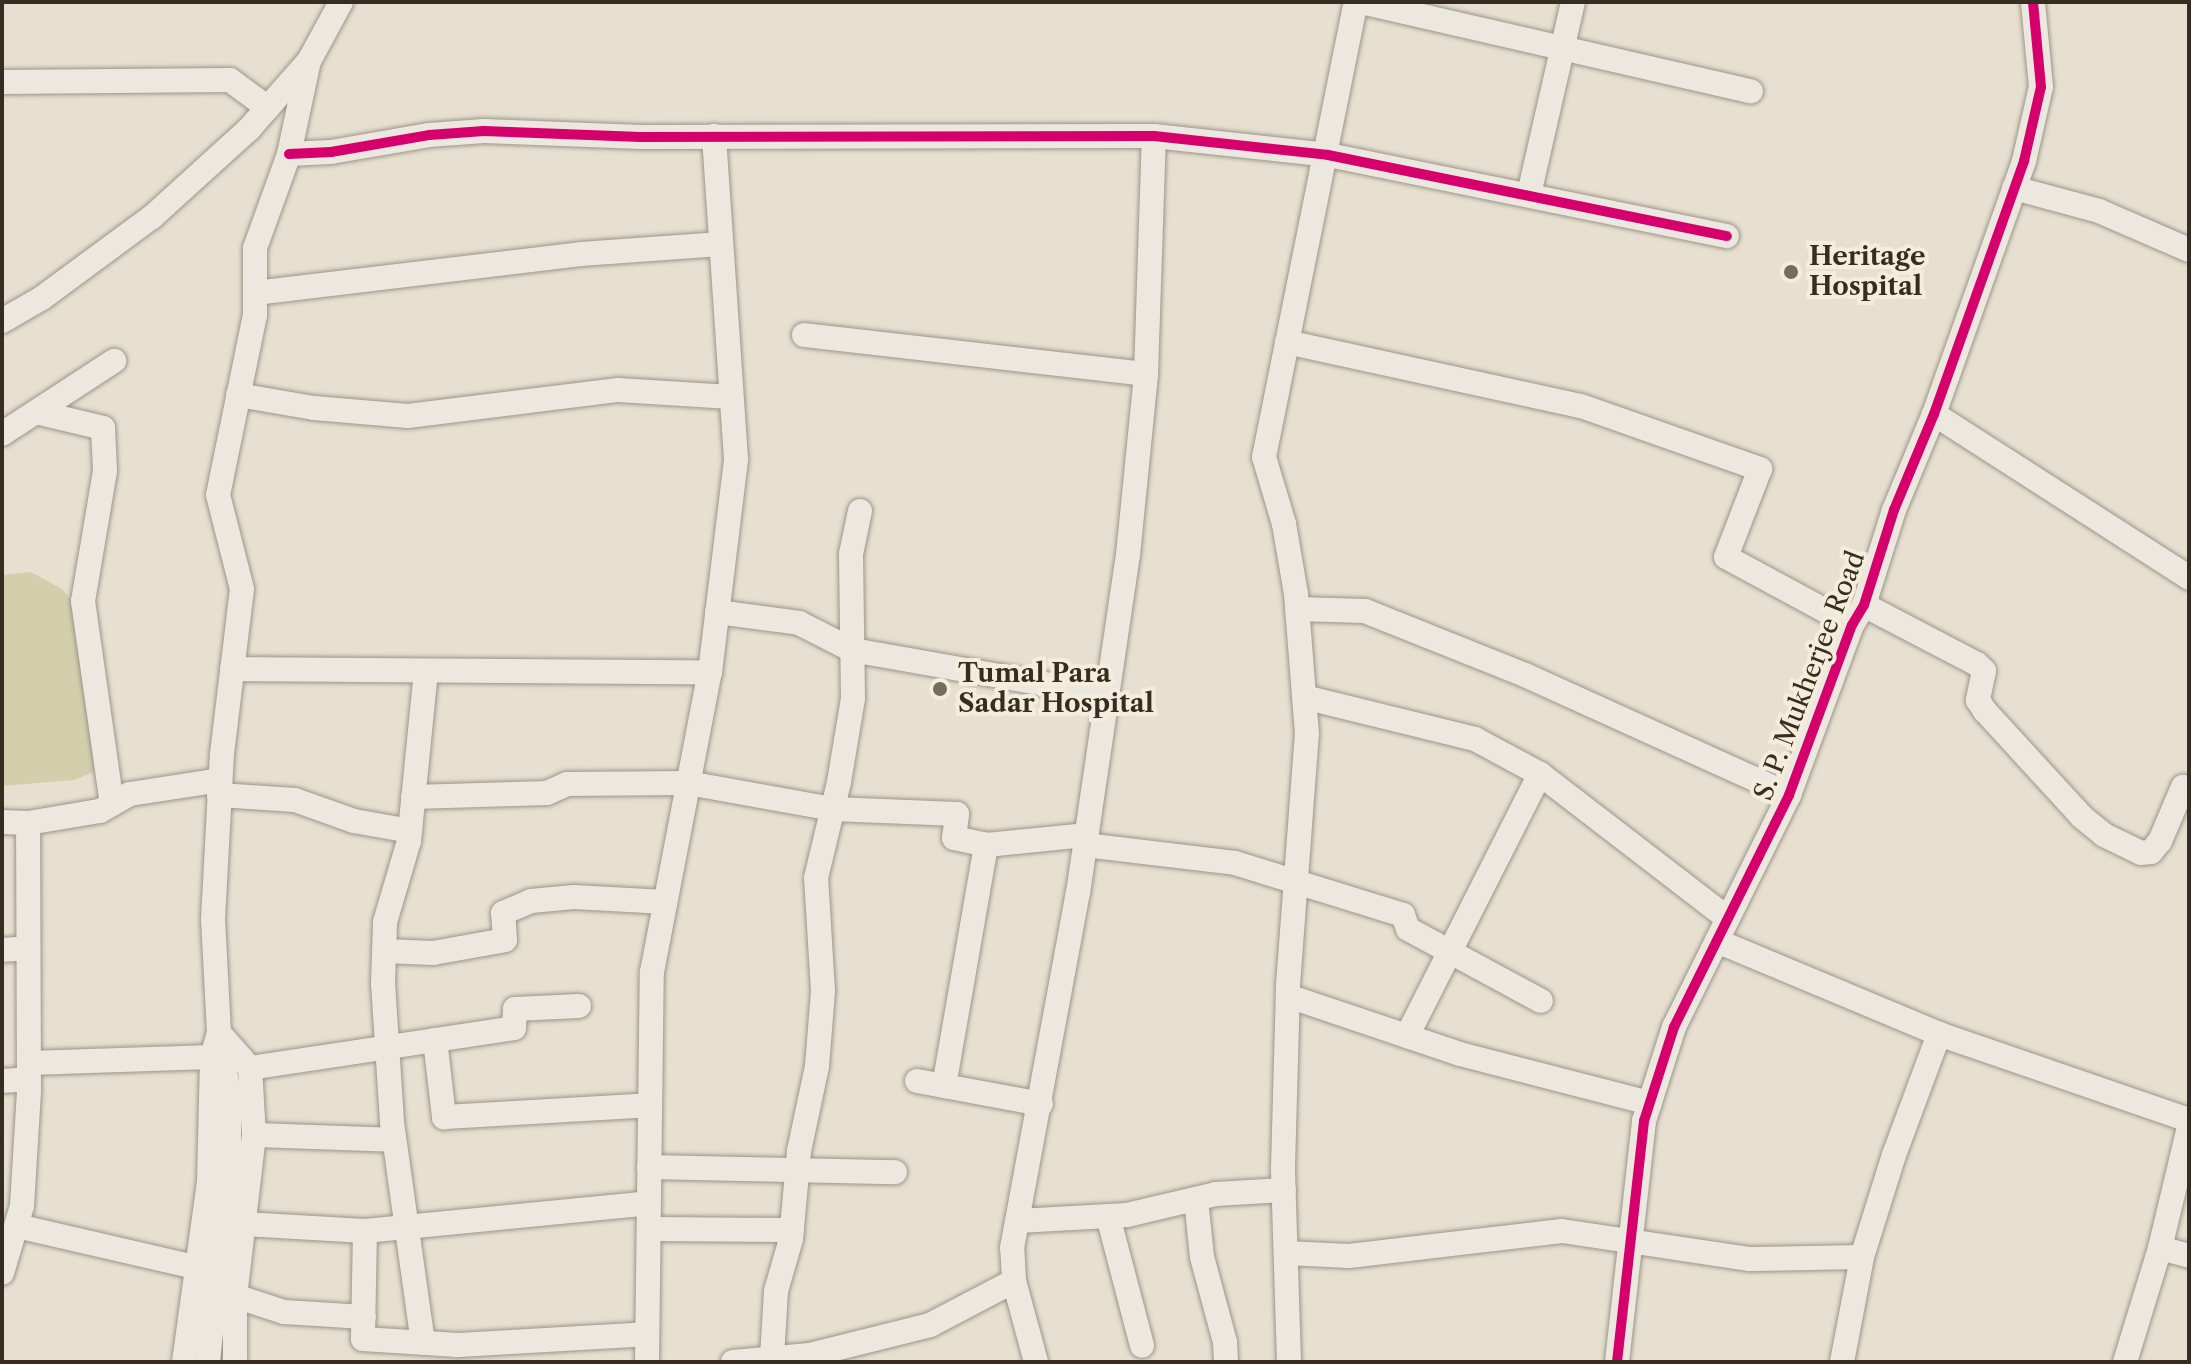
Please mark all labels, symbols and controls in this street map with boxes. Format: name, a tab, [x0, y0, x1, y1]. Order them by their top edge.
place label: Heritage Hospital	[1809, 241, 1926, 302]
marker: Heritage Hospital	[1780, 261, 1802, 283]
street label: S. P. Mukherjee Road	[1748, 547, 1872, 805]
place label: Tumal Para Sadar Hospital	[958, 658, 1154, 720]
marker: Tumal Para Sadar Hospital	[929, 678, 951, 700]

